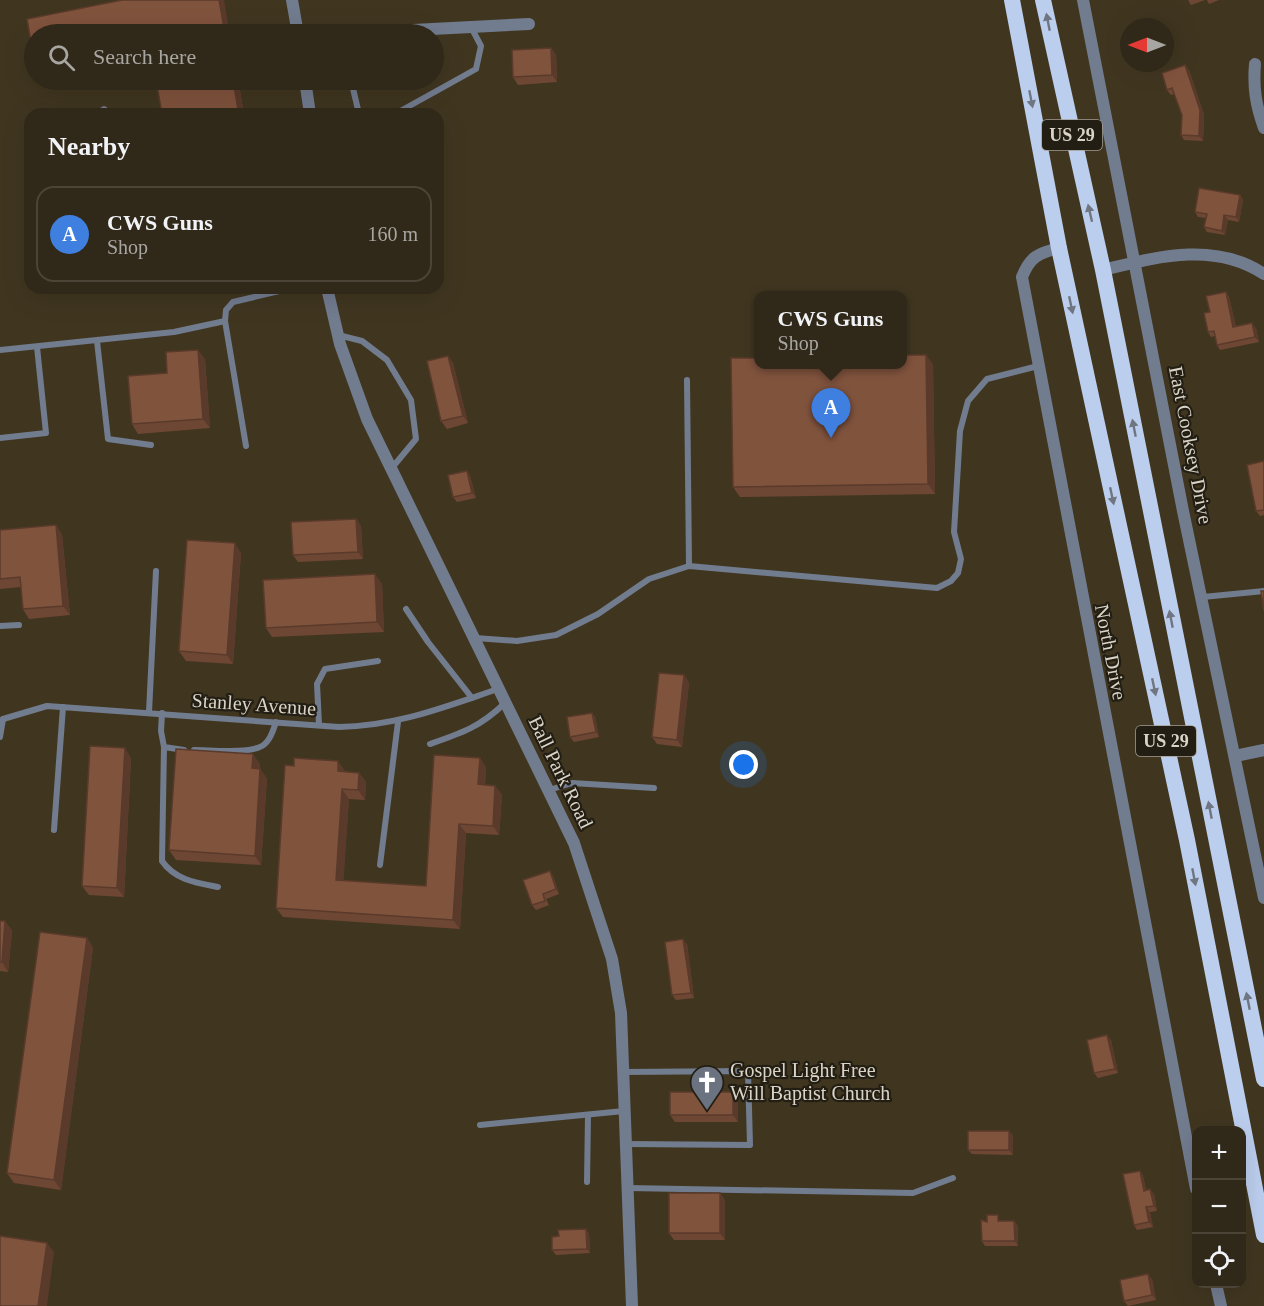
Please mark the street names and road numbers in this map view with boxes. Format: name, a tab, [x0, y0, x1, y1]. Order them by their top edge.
road number: US 29	[1042, 120, 1102, 150]
street label: East Cooksey Drive	[1164, 364, 1217, 526]
street label: North Drive	[1091, 602, 1131, 702]
street label: Stanley Avenue	[191, 689, 317, 720]
street label: Ball Park Road	[524, 712, 598, 832]
road number: US 29	[1136, 726, 1196, 756]

